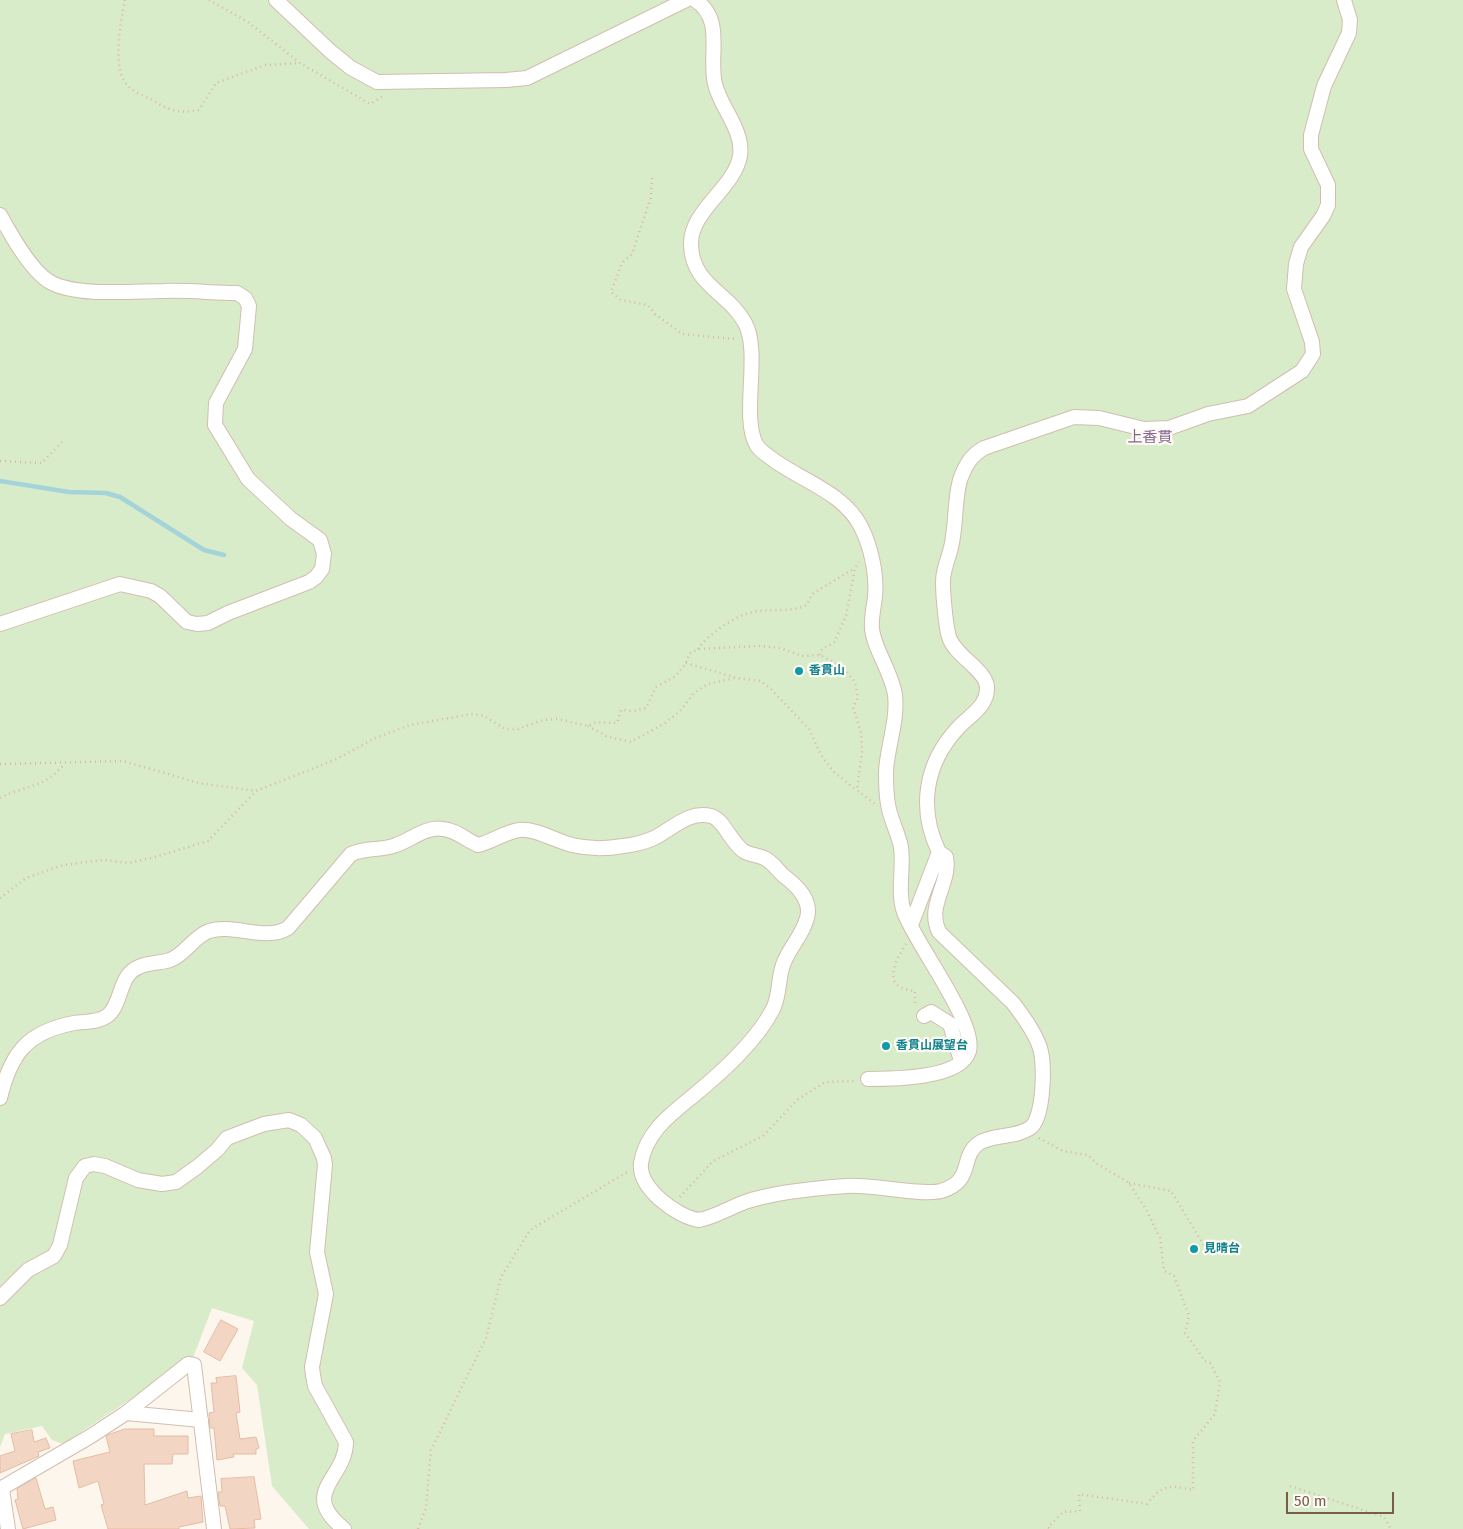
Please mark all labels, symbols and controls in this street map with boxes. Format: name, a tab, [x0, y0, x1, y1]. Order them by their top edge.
district label: 上香貫	[1128, 429, 1172, 447]
place label: 香貫山	[809, 664, 845, 678]
marker: 香貫山	[793, 665, 805, 677]
place label: 香貫山展望台	[896, 1039, 968, 1053]
marker: 香貫山展望台	[880, 1040, 892, 1052]
place label: 見晴台	[1204, 1242, 1240, 1256]
marker: 見晴台	[1188, 1243, 1200, 1255]
scale bar	[1288, 1482, 1396, 1514]
text: 50 m	[1294, 1492, 1327, 1510]

